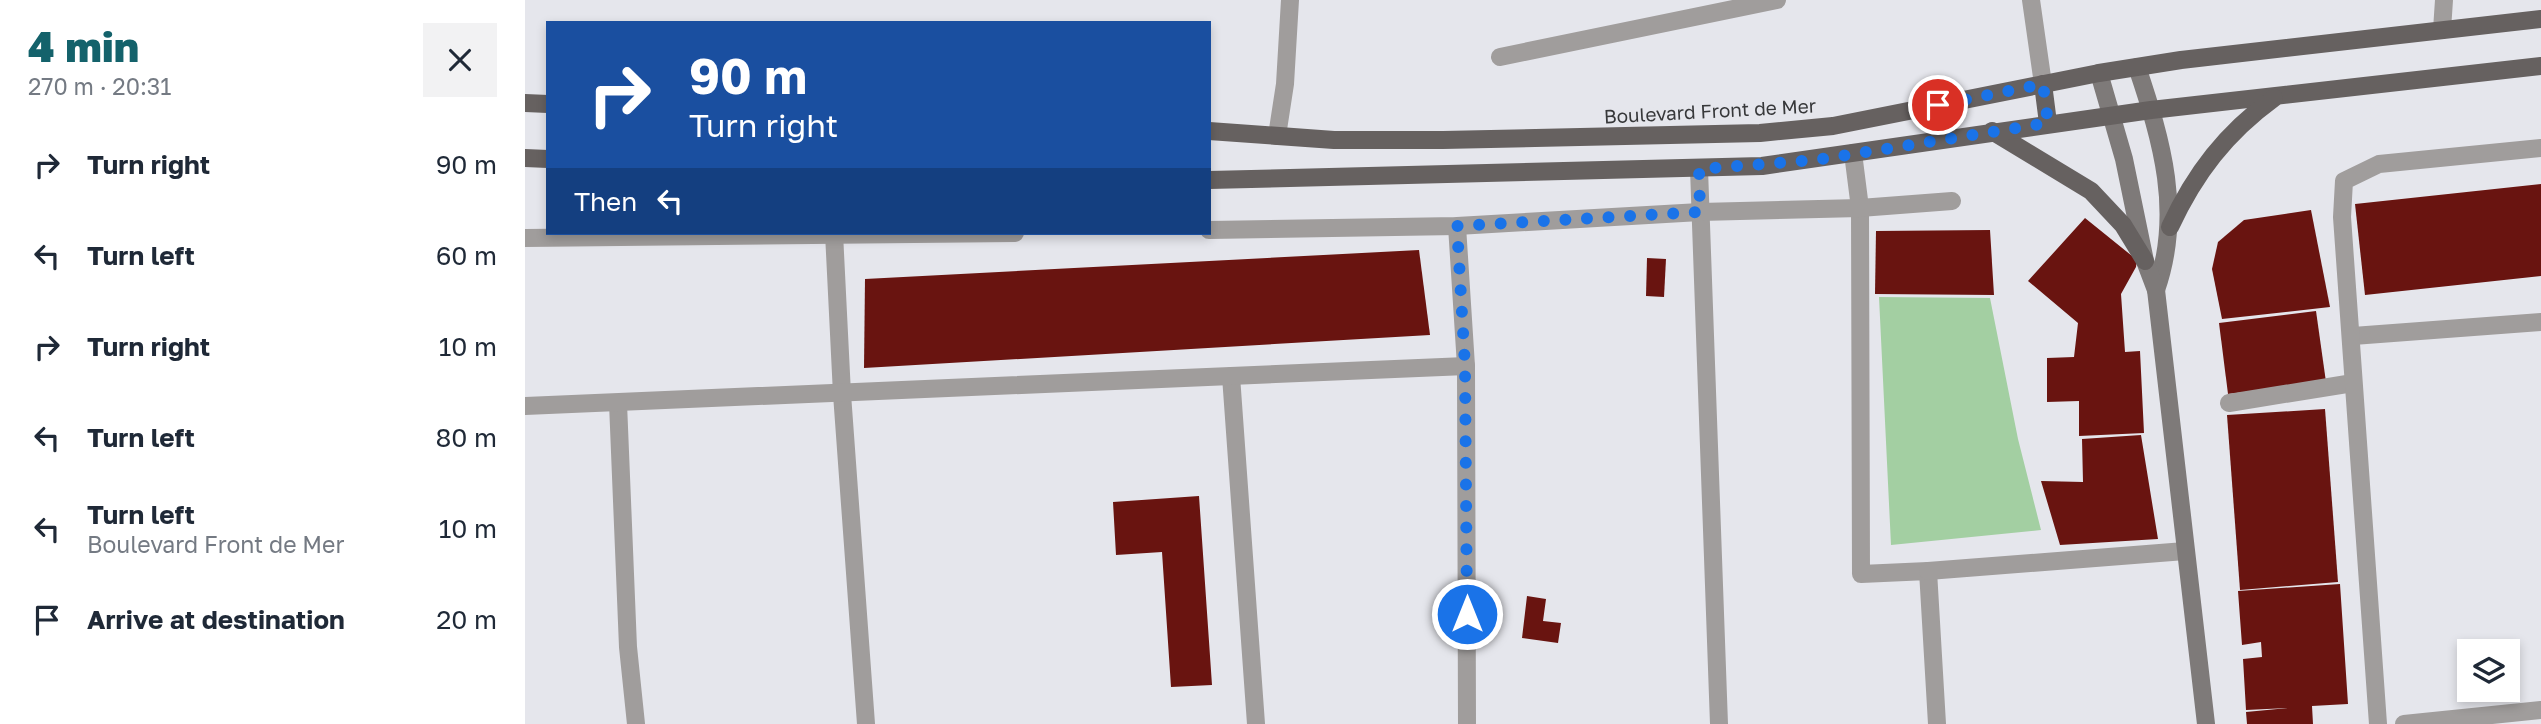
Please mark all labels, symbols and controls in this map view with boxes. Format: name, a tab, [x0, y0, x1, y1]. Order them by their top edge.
text: 4 min	[28, 21, 139, 71]
button: close	[423, 23, 497, 97]
text: 90 m	[689, 46, 807, 105]
icon: right	[574, 49, 665, 140]
text: 270 m · 20:31	[28, 72, 171, 100]
pin	[1908, 75, 1968, 135]
icon: arrive	[1919, 86, 1957, 124]
street label: Boulevard Front de Mer	[1603, 93, 1817, 128]
text: Turn right	[689, 106, 838, 144]
icon: right	[28, 146, 66, 184]
text: Turn right	[87, 149, 210, 180]
text: 90 m	[436, 149, 497, 180]
icon: left	[651, 182, 689, 220]
text: Then	[574, 186, 637, 217]
icon: left	[28, 237, 66, 275]
text: Turn left	[87, 240, 195, 271]
text: 60 m	[436, 240, 497, 271]
icon: right	[28, 328, 66, 366]
text: Turn right	[87, 331, 210, 362]
text: 10 m	[439, 331, 497, 362]
icon: left	[28, 419, 66, 457]
text: Turn left	[87, 422, 195, 453]
text: 80 m	[436, 422, 497, 453]
text: Turn left	[87, 499, 195, 530]
icon: left	[28, 510, 66, 548]
text: 10 m	[439, 513, 497, 544]
text: Boulevard Front de Mer	[87, 530, 344, 558]
position arrow	[1430, 577, 1504, 651]
icon: arrive	[28, 601, 66, 639]
text: Arrive at destination	[87, 604, 345, 635]
text: 20 m	[436, 604, 497, 635]
map controls	[2457, 639, 2520, 702]
button: layers	[2457, 639, 2520, 702]

